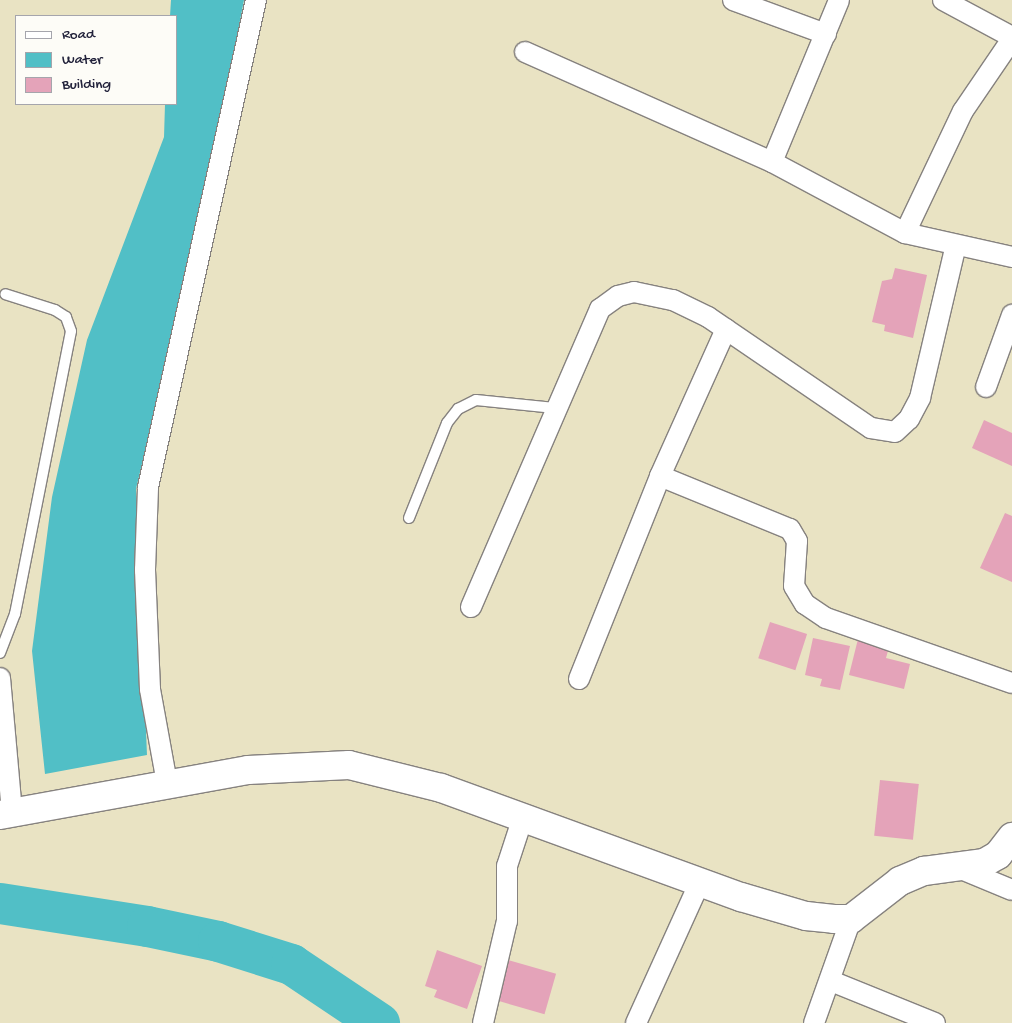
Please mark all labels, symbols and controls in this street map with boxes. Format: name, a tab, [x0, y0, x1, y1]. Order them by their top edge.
legend	[15, 15, 178, 105]
text: Road	[62, 26, 95, 44]
text: Water	[62, 51, 102, 69]
text: Building	[62, 76, 111, 94]

